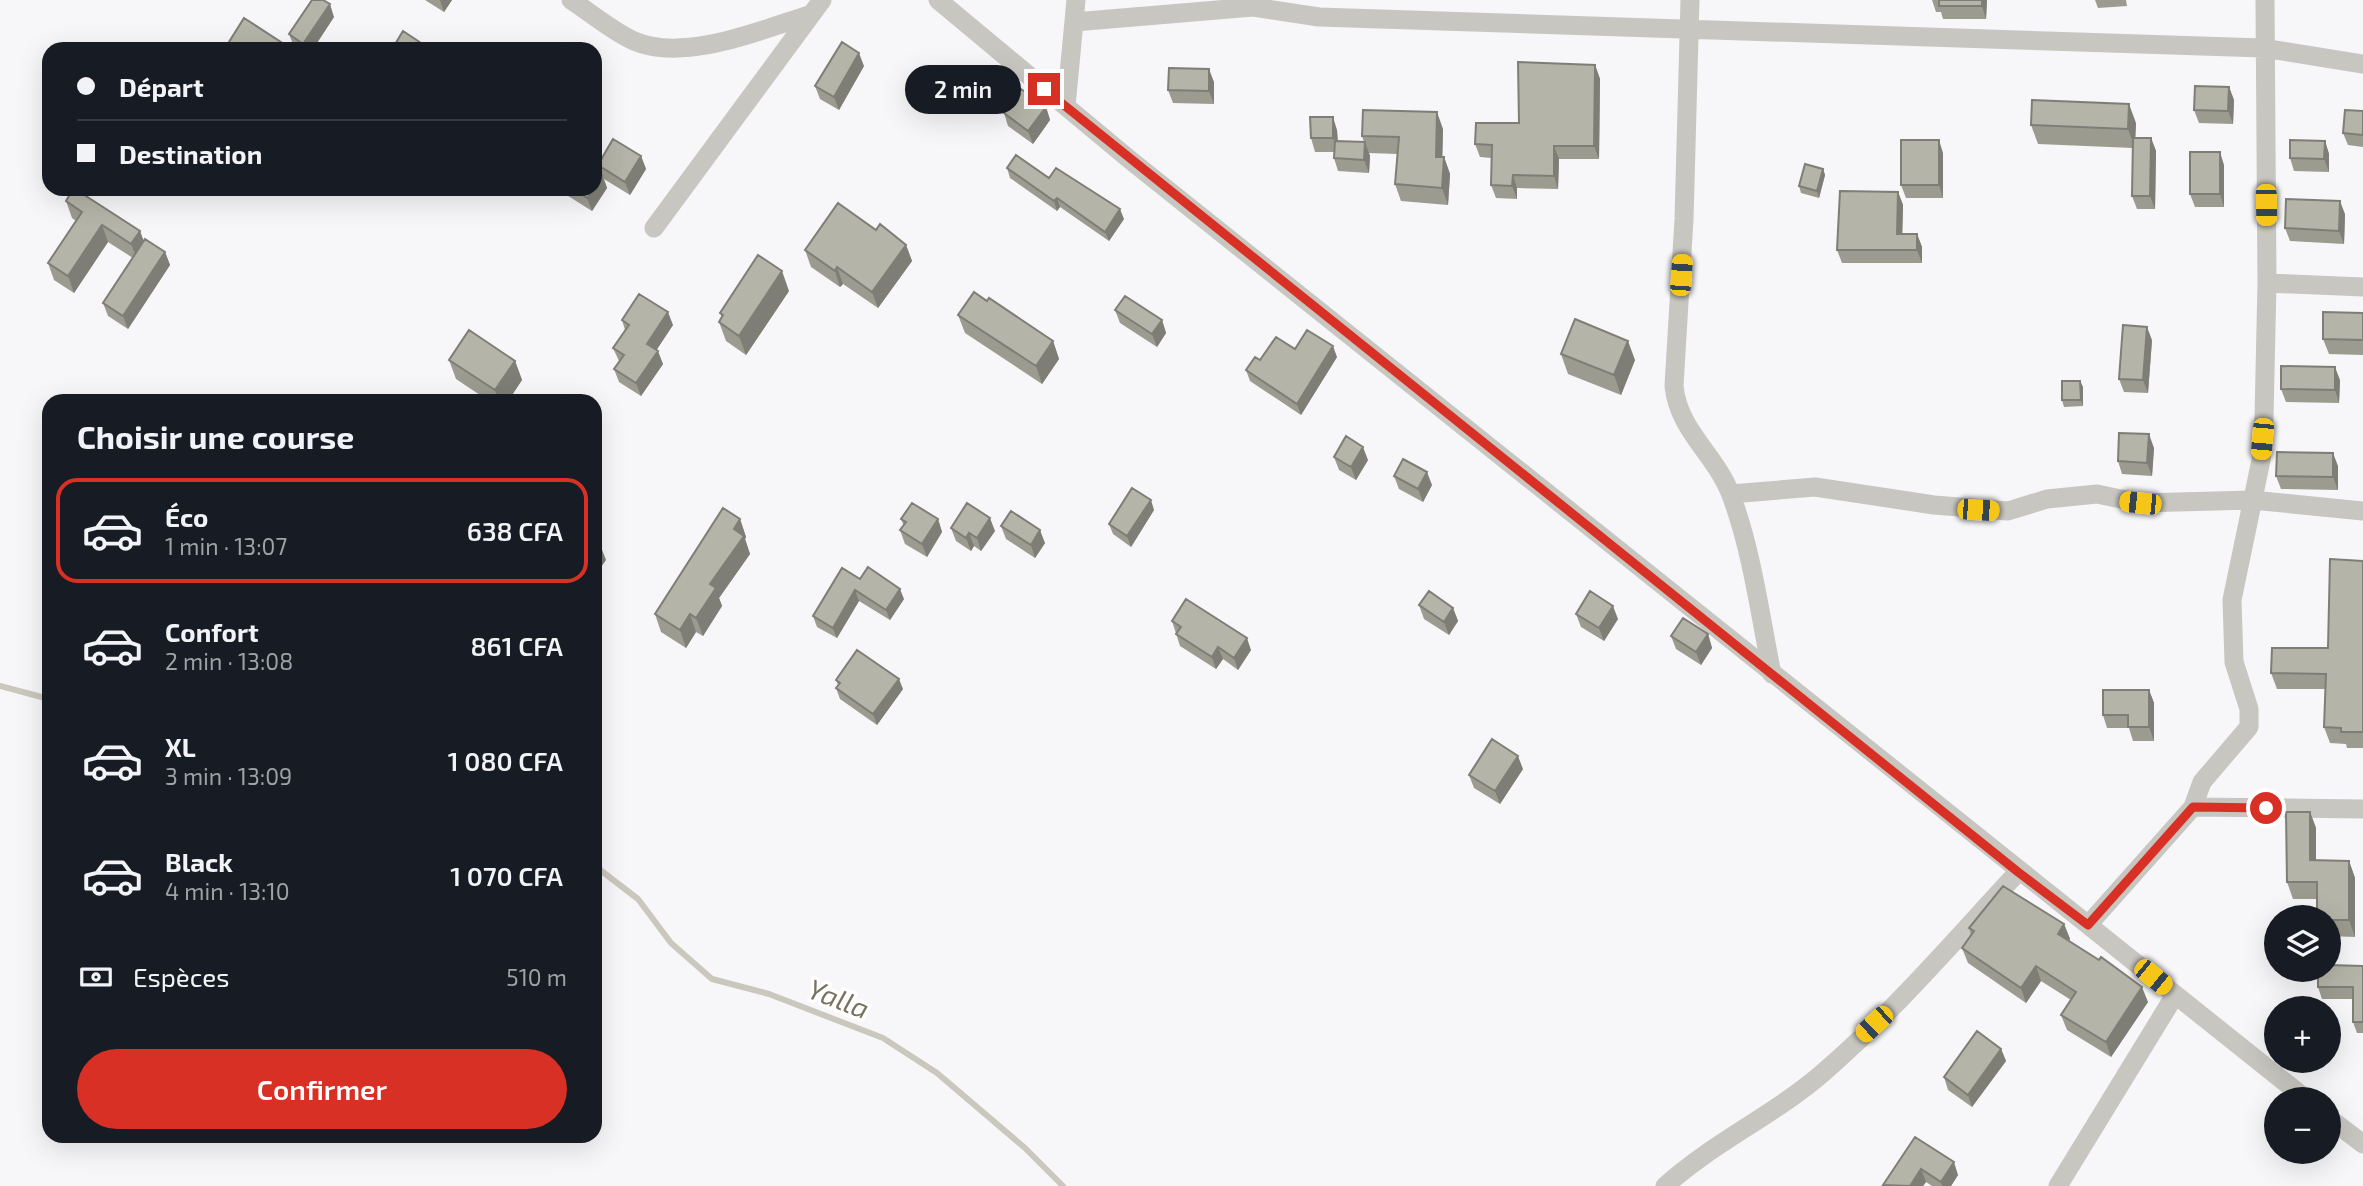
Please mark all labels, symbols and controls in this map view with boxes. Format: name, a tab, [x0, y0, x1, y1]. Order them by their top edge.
callout: 2 min	[904, 64, 1020, 114]
text: Départ	[119, 71, 204, 102]
route end	[1028, 73, 1060, 105]
text: 2 min	[934, 75, 992, 103]
text: Destination	[119, 138, 262, 169]
car	[2256, 184, 2277, 226]
car	[1670, 253, 1693, 297]
text: Choisir une course	[77, 417, 354, 455]
car	[2250, 417, 2275, 461]
car	[2119, 490, 2162, 516]
car	[1957, 498, 2000, 522]
icon: car	[81, 499, 144, 562]
text: Éco	[165, 501, 208, 532]
text: 638 CFA	[467, 515, 563, 546]
text: 1 min · 13:07	[165, 532, 287, 560]
icon: car	[81, 614, 144, 677]
text: Confort	[165, 616, 259, 647]
text: 861 CFA	[471, 630, 563, 661]
text: 2 min · 13:08	[165, 647, 293, 675]
icon: car	[81, 729, 144, 792]
text: XL	[165, 731, 196, 762]
text: 1 080 CFA	[448, 745, 563, 776]
text: 3 min · 13:09	[165, 762, 292, 790]
route start	[2250, 792, 2282, 824]
icon: car	[81, 844, 144, 907]
text: Black	[165, 846, 233, 877]
text: 1 070 CFA	[450, 860, 563, 891]
text: 4 min · 13:10	[165, 877, 290, 905]
map controls	[2264, 905, 2341, 1164]
button: layers	[2264, 905, 2341, 982]
car	[2131, 956, 2176, 998]
icon: cash	[77, 958, 115, 996]
text: Espèces	[133, 961, 230, 992]
text: 510 m	[506, 963, 567, 991]
water label: Yalla	[804, 971, 874, 1025]
button: +	[2264, 996, 2341, 1073]
car	[1852, 1002, 1897, 1046]
button: Confirmer	[77, 1049, 567, 1129]
button: −	[2264, 1087, 2341, 1164]

